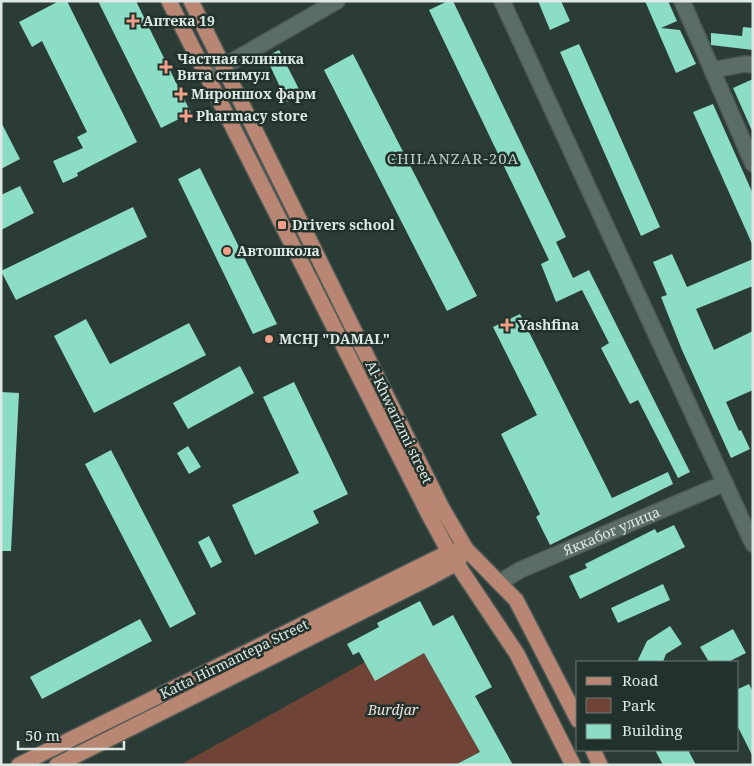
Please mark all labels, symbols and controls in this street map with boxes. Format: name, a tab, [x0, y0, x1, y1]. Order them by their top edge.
place label: Аптека 19	[143, 11, 215, 30]
marker: Аптека 19	[127, 15, 139, 27]
place label: Частная клиника Вита стимул	[177, 49, 304, 84]
marker: Частная клиника Вита стимул	[159, 60, 173, 74]
place label: Мироншох фарм	[191, 84, 316, 103]
marker: Мироншох фарм	[175, 88, 187, 100]
place label: Pharmacy store	[196, 106, 308, 125]
marker: Pharmacy store	[180, 110, 192, 122]
district label: CHILANZAR-20A	[387, 148, 519, 168]
place label: Drivers school	[292, 215, 395, 234]
marker: Drivers school	[276, 219, 288, 231]
place label: Автошкола	[237, 241, 320, 260]
marker: Автошкола	[221, 245, 233, 257]
place label: Yashfina	[518, 315, 579, 334]
marker: Yashfina	[500, 318, 514, 332]
place label: MCHJ "DAMAL"	[279, 329, 390, 348]
marker: MCHJ "DAMAL"	[263, 333, 275, 345]
street label: Al-Khwarizmi street	[361, 357, 438, 486]
street label: Яккабог улица	[559, 502, 663, 560]
street label: Katta Hirmаntepa Street	[156, 614, 311, 703]
legend	[576, 661, 739, 751]
text: Road	[622, 670, 658, 690]
text: Park	[622, 695, 656, 715]
park label: Burdjar	[367, 700, 419, 719]
scale bar	[18, 718, 124, 750]
text: Building	[622, 720, 683, 740]
text: 50 m	[25, 725, 60, 745]

